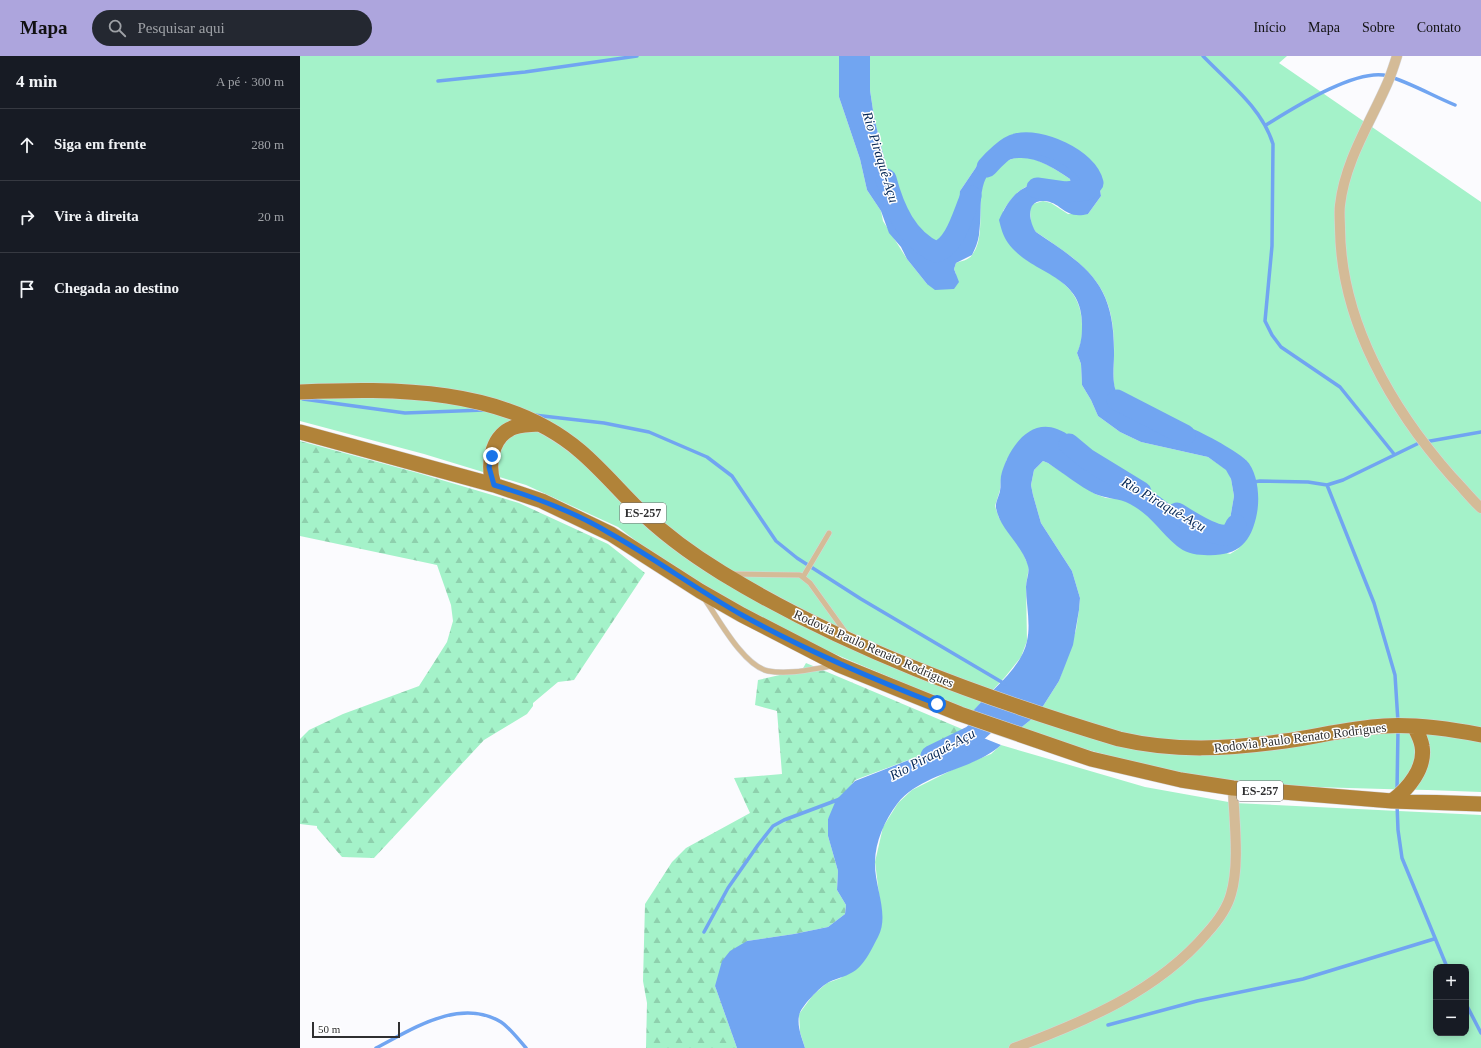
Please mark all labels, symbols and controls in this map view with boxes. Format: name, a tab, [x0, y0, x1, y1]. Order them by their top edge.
search box	[92, 10, 372, 46]
text: Mapa	[20, 17, 68, 38]
icon: search	[106, 17, 128, 39]
text: Pesquisar aqui	[138, 20, 225, 36]
text: Início	[1253, 20, 1286, 35]
text: Mapa	[1308, 20, 1340, 35]
text: Sobre	[1362, 20, 1395, 35]
text: Contato	[1417, 20, 1461, 35]
text: 4 min	[16, 72, 57, 91]
text: A pé · 300 m	[216, 74, 284, 89]
water label: Rio Piraquê-Açu	[859, 109, 902, 205]
icon: ahead	[16, 134, 38, 156]
text: Siga em frente	[54, 136, 146, 152]
text: 280 m	[251, 137, 284, 152]
icon: right	[16, 206, 38, 228]
text: Vire à direita	[54, 208, 139, 224]
text: 20 m	[258, 209, 284, 224]
icon: arrive	[16, 278, 38, 300]
text: Chegada ao destino	[54, 280, 179, 296]
route end	[483, 447, 501, 465]
water label: Rio Piraquê-Açu	[1118, 474, 1208, 535]
road number: ES-257	[620, 503, 666, 523]
street label: Rodovia Paulo Renato Rodrigues	[791, 606, 956, 691]
route start	[928, 695, 946, 713]
street label: Rodovia Paulo Renato Rodrigues	[1213, 719, 1387, 756]
water label: Rio Piraquê-Açu	[886, 726, 977, 784]
road number: ES-257	[1237, 781, 1283, 801]
map controls	[1433, 964, 1469, 1036]
button: +	[1433, 964, 1469, 1000]
button: −	[1433, 1000, 1469, 1036]
scale bar	[312, 1020, 400, 1039]
text: 50 m	[318, 1023, 340, 1035]

